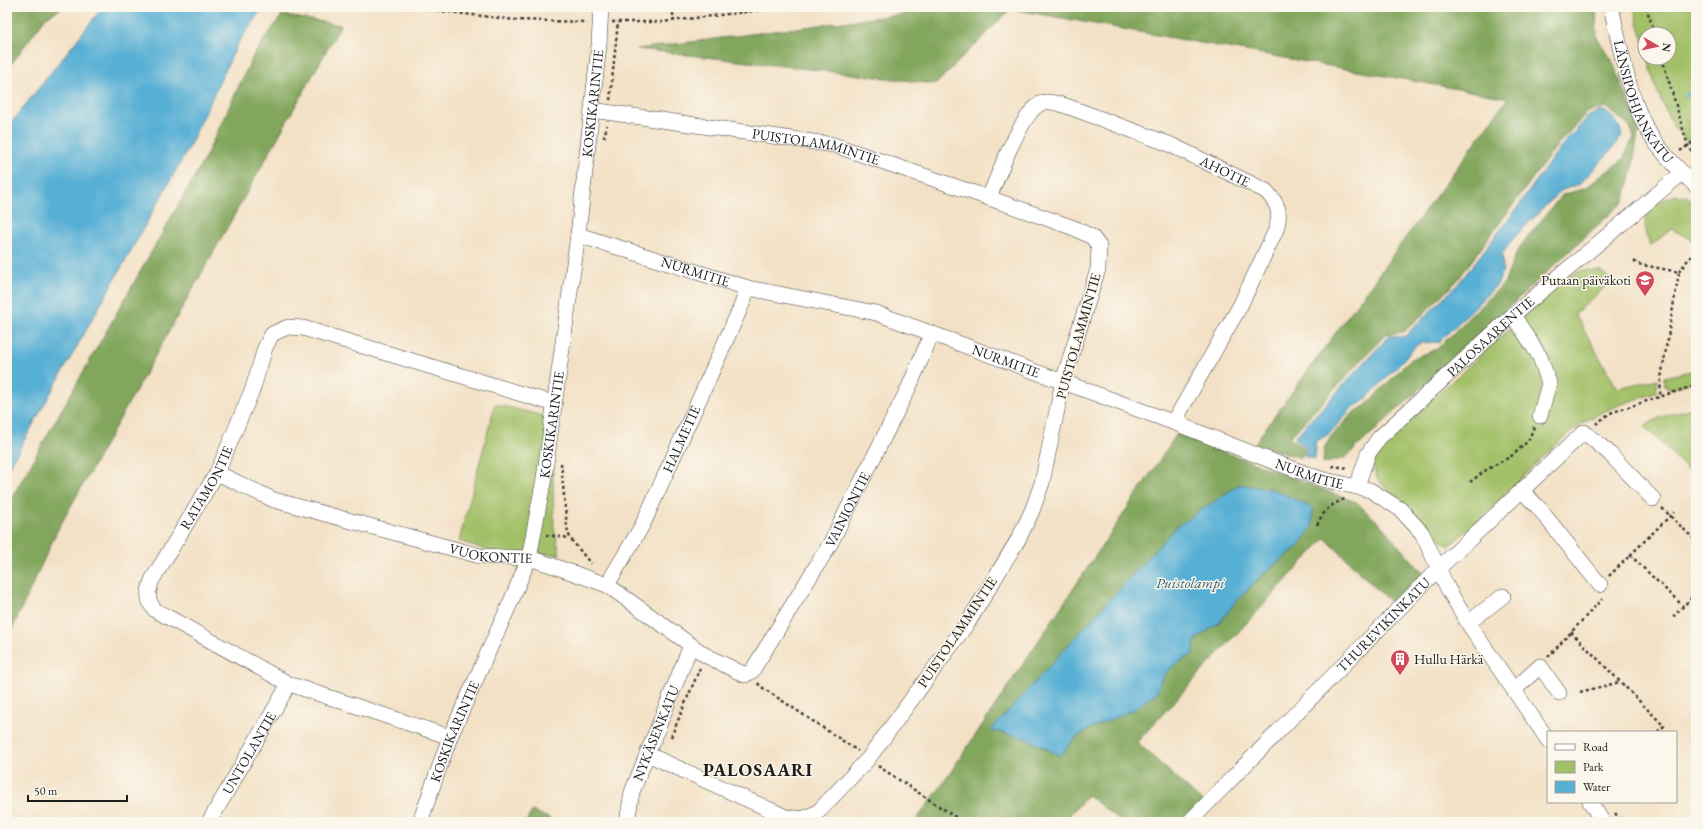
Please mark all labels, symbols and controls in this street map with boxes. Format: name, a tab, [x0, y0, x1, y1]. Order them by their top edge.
north arrow	[1637, 26, 1677, 66]
street label: LÄNSIPOHJANKATU	[1612, 36, 1682, 164]
street label: KOSKIKARINTIE	[578, 49, 607, 158]
street label: PUISTOLAMMINTIE	[751, 124, 882, 169]
street label: AHOTIE	[1196, 151, 1253, 191]
street label: NURMITIE	[659, 252, 732, 291]
school or university icon: Putaan päiväkoti	[1634, 269, 1656, 297]
street label: PUISTOLAMMINTIE	[1051, 271, 1105, 401]
place label: Putaan päiväkoti	[1541, 271, 1632, 289]
street label: PALOSAARENTIE	[1443, 292, 1538, 381]
street label: NURMITIE	[970, 340, 1042, 382]
street label: KOSKIKARINTIE	[535, 370, 568, 480]
street label: HALMETIE	[658, 403, 704, 476]
street label: RATAMONTIE	[176, 443, 237, 533]
street label: NURMITIE	[1273, 454, 1345, 493]
street label: VAINIONTIE	[821, 469, 874, 550]
street label: VUOKONTIE	[447, 539, 533, 567]
street label: PUISTOLAMMINTIE	[913, 573, 1001, 691]
water label: Puistolampi	[1156, 573, 1225, 592]
street label: THUREVIKINKATU	[1333, 573, 1434, 676]
building icon: Hullu Härkä	[1389, 648, 1411, 676]
place label: Hullu Härkä	[1414, 650, 1484, 668]
street label: KOSKIKARINTIE	[426, 678, 483, 785]
street label: NYKÄSENKATU	[628, 682, 683, 783]
street label: UNTOLANTIE	[218, 708, 280, 797]
legend	[1547, 731, 1677, 803]
text: Road	[1583, 739, 1609, 755]
district label: PALOSAARI	[703, 758, 813, 781]
text: Park	[1583, 759, 1604, 775]
scale bar	[28, 777, 127, 803]
text: Water	[1583, 779, 1610, 795]
text: 50 m	[34, 783, 58, 799]

